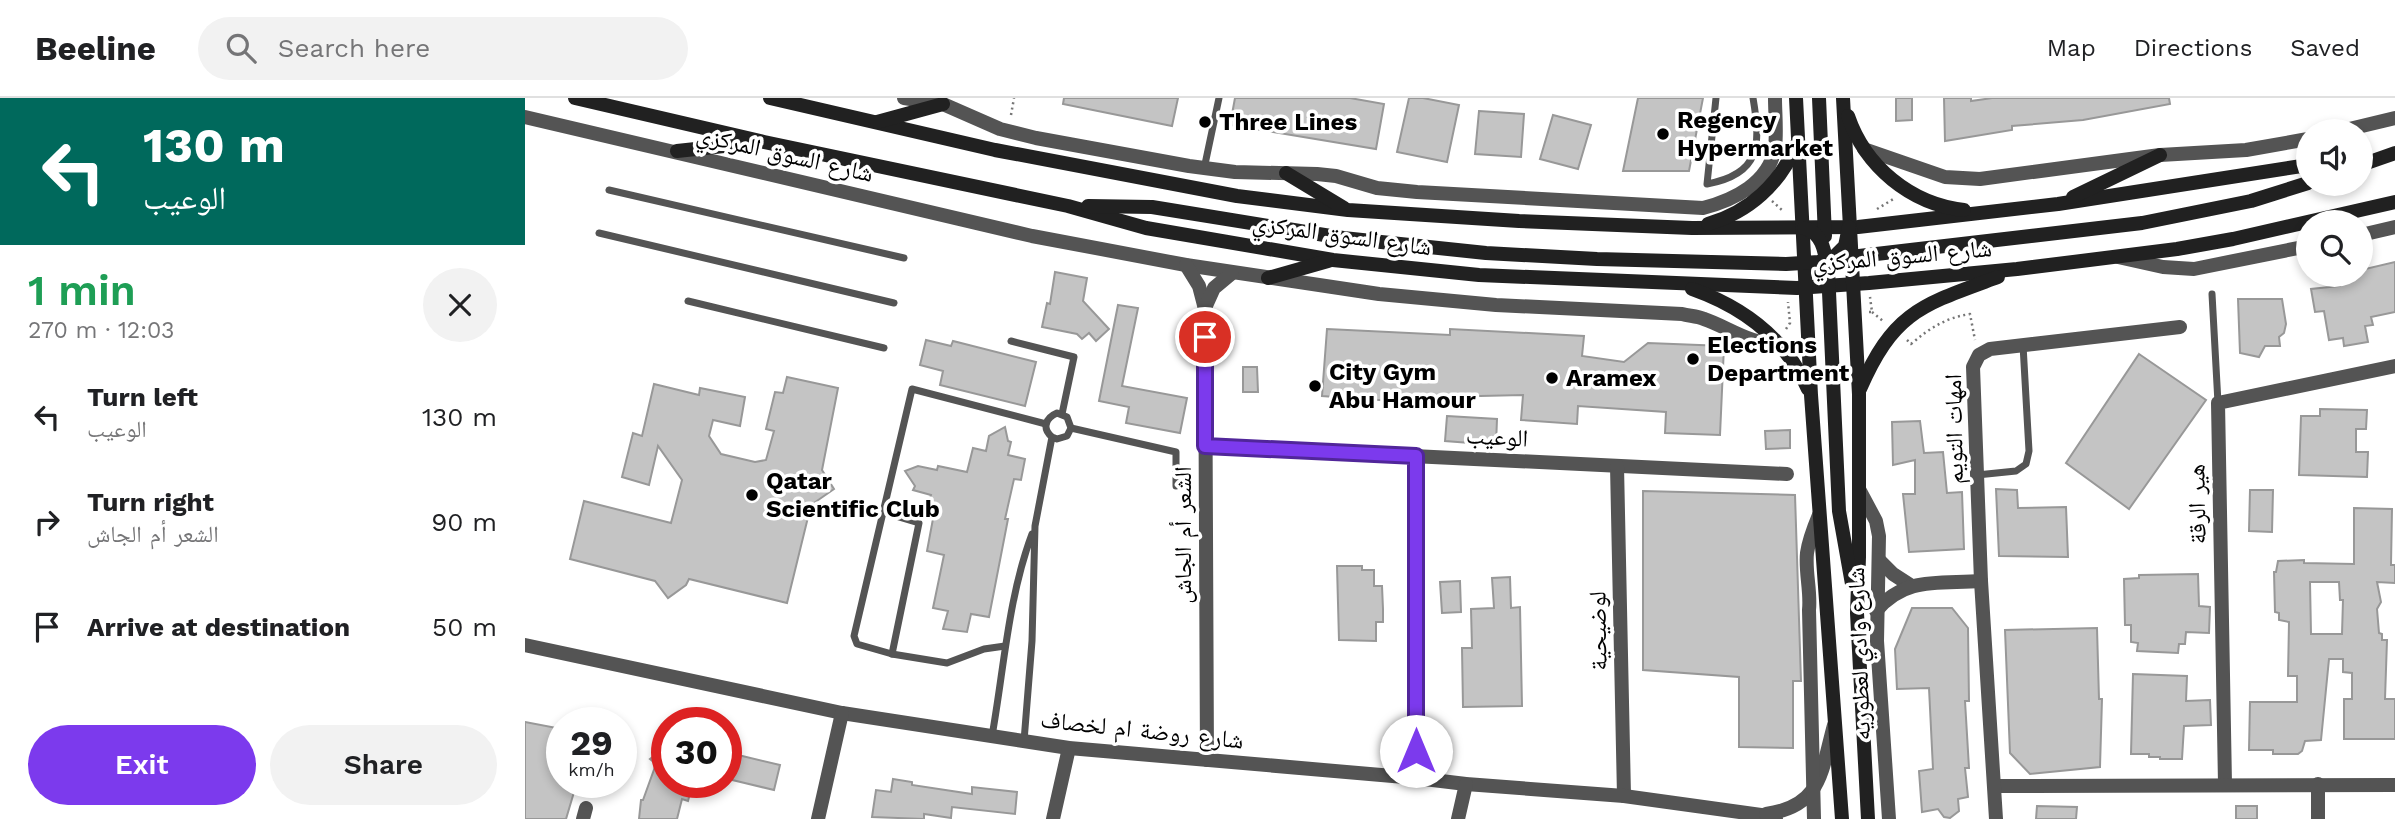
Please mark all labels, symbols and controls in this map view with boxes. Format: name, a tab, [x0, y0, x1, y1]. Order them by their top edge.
search box	[198, 17, 688, 80]
text: Beeline	[35, 29, 156, 68]
icon: search	[222, 29, 260, 67]
text: Search here	[278, 33, 430, 63]
text: Map	[2047, 34, 2096, 62]
text: Directions	[2134, 34, 2252, 62]
text: Saved	[2290, 34, 2360, 62]
place label: Regency Hypermarket	[1677, 106, 1833, 162]
place label: Three Lines	[1219, 108, 1357, 136]
marker: Three Lines	[1197, 114, 1213, 130]
text: 130 m	[143, 116, 285, 174]
map controls	[2296, 119, 2373, 287]
button: sound	[2296, 119, 2373, 196]
street label: شارع السوق المركزي	[693, 120, 876, 193]
icon: left	[28, 126, 119, 217]
marker: Regency Hypermarket	[1655, 126, 1671, 142]
text: الوعيب	[143, 179, 226, 217]
street label: شارع السوق المركزي	[1250, 209, 1433, 266]
button: search	[2296, 210, 2373, 287]
street label: شارع السوق المركزي	[1811, 234, 1994, 283]
text: 1 min	[28, 266, 136, 315]
button: close	[423, 268, 497, 342]
pin	[1175, 307, 1235, 367]
text: 270 m · 12:03	[28, 317, 174, 344]
icon: arrive	[1186, 318, 1224, 356]
place label: Elections Department	[1707, 331, 1850, 387]
marker: Elections Department	[1685, 351, 1701, 367]
place label: City Gym Abu Hamour	[1329, 358, 1476, 414]
place label: Aramex	[1566, 364, 1656, 392]
marker: Aramex	[1544, 370, 1560, 386]
street label: امهات التويم	[1939, 374, 1971, 484]
marker: City Gym Abu Hamour	[1307, 378, 1323, 394]
text: Turn left	[87, 382, 198, 412]
icon: left	[28, 398, 66, 436]
text: 130 m	[422, 402, 497, 432]
text: الوعيب	[87, 416, 147, 443]
street label: الوعيب	[1465, 421, 1529, 453]
street label: هير الرقة	[2182, 464, 2212, 544]
street label: الشعر أم الجاش	[1169, 466, 1199, 604]
place label: Qatar Scientific Club	[766, 467, 940, 523]
text: Turn right	[87, 487, 214, 517]
marker: Qatar Scientific Club	[744, 487, 760, 503]
icon: right	[28, 503, 66, 541]
text: 90 m	[431, 507, 497, 537]
text: الشعر أم الجاش	[87, 521, 219, 548]
street label: شارع وادي لعطوريه	[1842, 567, 1881, 741]
street label: لوضيحية	[1583, 591, 1613, 671]
icon: arrive	[28, 608, 66, 646]
text: Arrive at destination	[87, 612, 350, 642]
text: 50 m	[432, 612, 497, 642]
street label: شارع روضة ام لخصاف	[1039, 705, 1245, 757]
speed limit sign: 30	[651, 707, 742, 798]
position arrow	[1379, 714, 1453, 788]
text: 29	[570, 722, 613, 764]
button: Exit	[28, 725, 256, 805]
button: Share	[270, 725, 497, 805]
text: km/h	[568, 759, 615, 780]

